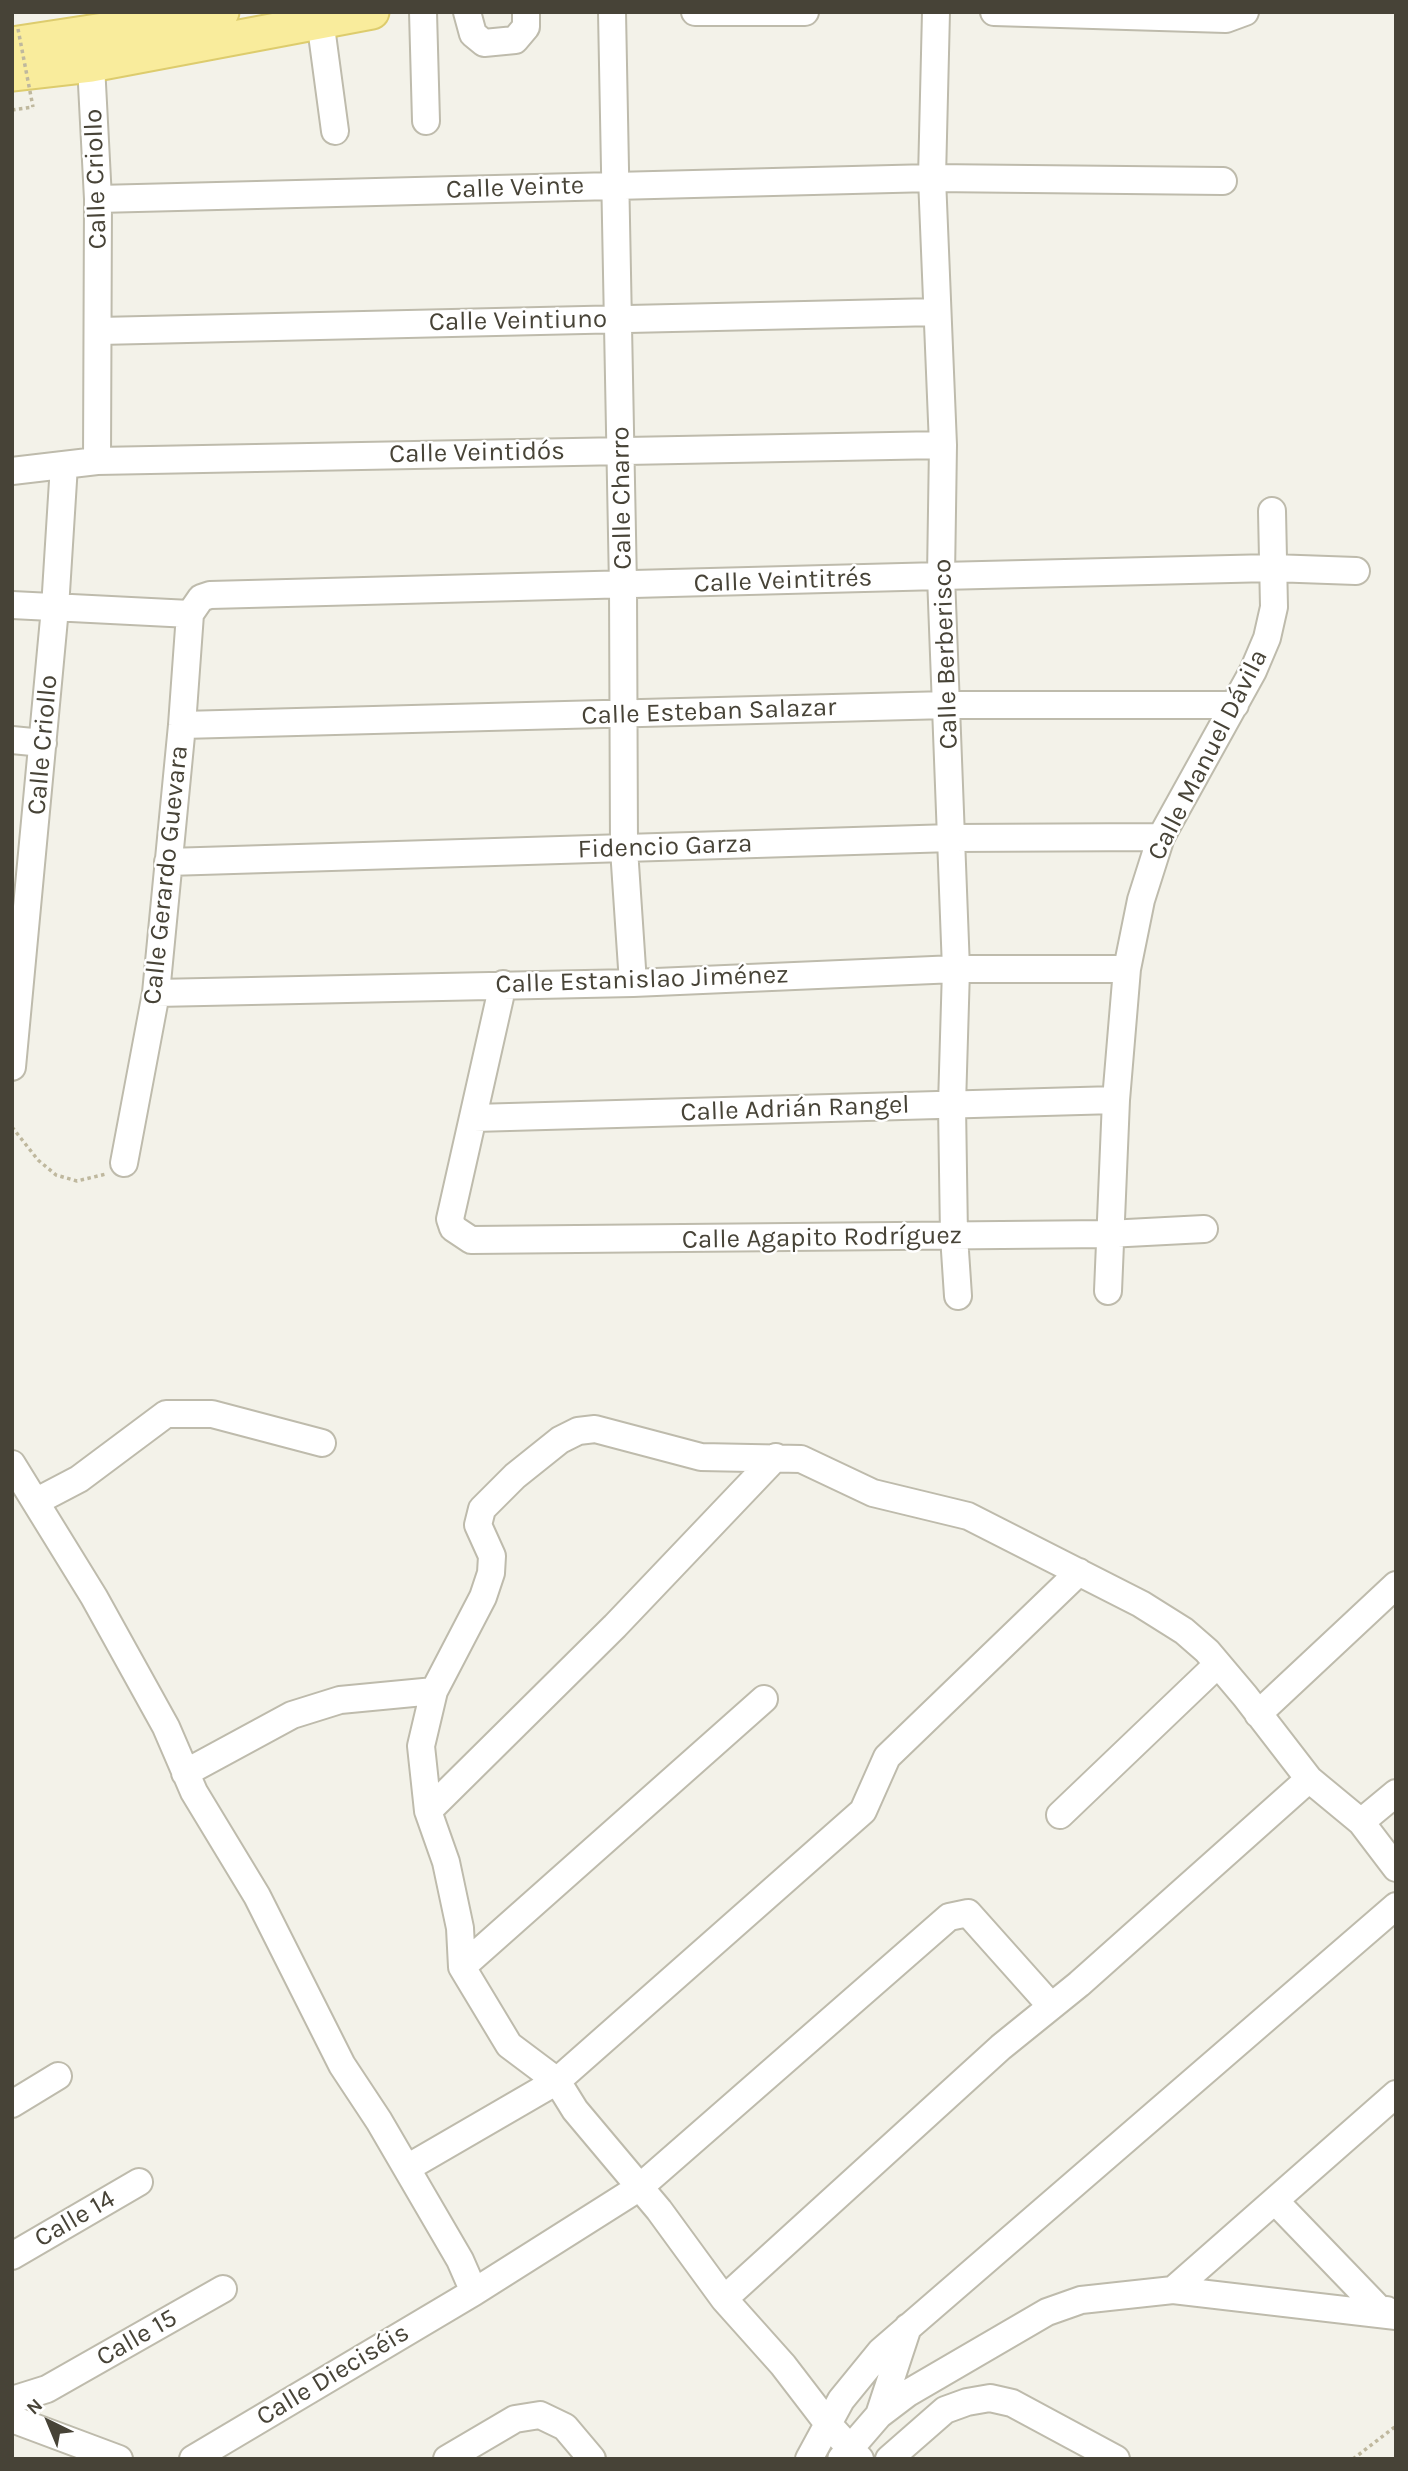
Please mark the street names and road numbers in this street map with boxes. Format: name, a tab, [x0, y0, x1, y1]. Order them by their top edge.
street label: Calle Criollo	[78, 108, 114, 250]
street label: Calle Veinte	[445, 170, 585, 206]
street label: Calle Veintiuno	[429, 304, 607, 338]
street label: Calle Charro	[605, 426, 639, 570]
street label: Calle Veintidós	[389, 436, 565, 470]
street label: Calle Berberisco	[927, 558, 965, 750]
street label: Calle Veintitrés	[693, 562, 873, 600]
street label: Calle Manuel Dávila	[1141, 644, 1275, 866]
street label: Calle Criollo	[21, 674, 65, 816]
street label: Calle Esteban Salazar	[581, 692, 837, 732]
street label: Calle Gerardo Guevara	[137, 744, 195, 1006]
street label: Fidencio Garza	[577, 828, 753, 866]
street label: Calle Estanislao Jiménez	[495, 959, 789, 1001]
street label: Calle Adrián Rangel	[680, 1089, 910, 1129]
street label: Calle Agapito Rodríguez	[682, 1220, 962, 1256]
street label: Calle 14	[29, 2184, 121, 2254]
street label: Calle 15	[91, 2303, 183, 2373]
street label: Calle Dieciséis	[251, 2317, 415, 2433]

